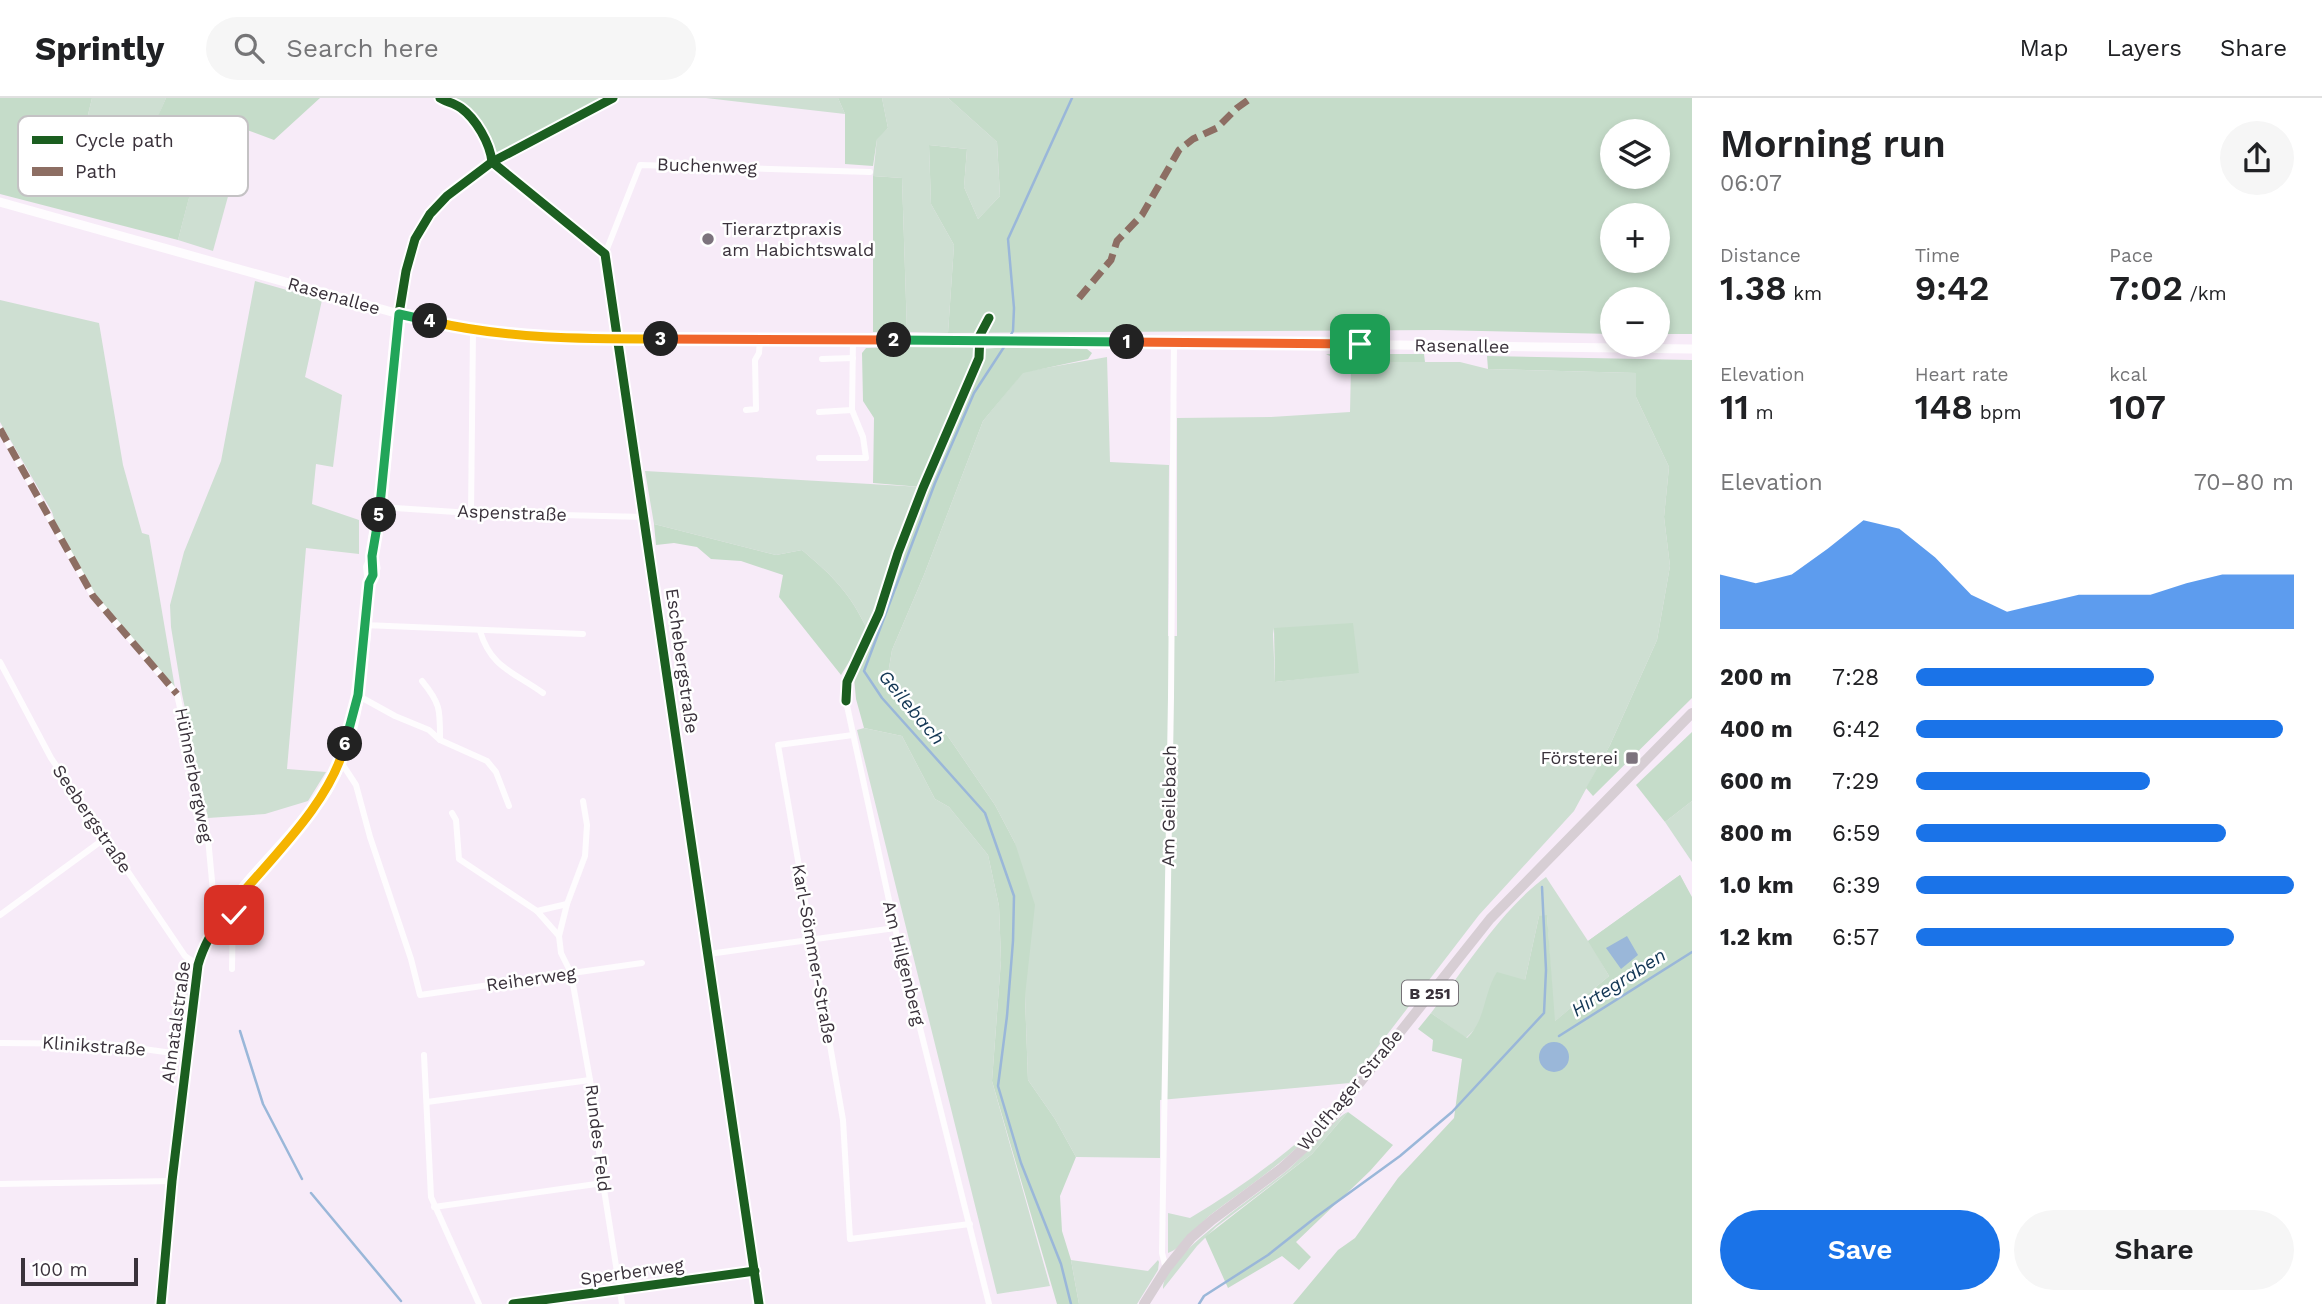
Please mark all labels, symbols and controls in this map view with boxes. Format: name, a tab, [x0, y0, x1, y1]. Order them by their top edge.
search box	[206, 17, 696, 80]
text: Sprintly	[35, 29, 164, 68]
icon: search	[230, 29, 268, 67]
text: Search here	[286, 33, 439, 63]
text: Map	[2020, 34, 2068, 62]
text: Layers	[2106, 34, 2182, 62]
text: Share	[2220, 34, 2287, 62]
legend	[18, 116, 248, 196]
map controls	[1600, 119, 1670, 357]
button: layers	[1600, 119, 1670, 189]
button: share	[2220, 121, 2294, 195]
text: Morning run	[1720, 122, 1946, 166]
text: Cycle path	[75, 129, 174, 152]
street label: Buchenweg	[657, 153, 758, 178]
text: Path	[75, 160, 117, 183]
text: 06:07	[1720, 170, 1782, 197]
button: +	[1600, 203, 1670, 273]
place label: Tierarztpraxis am Habichtswald	[722, 218, 874, 260]
marker: Tierarztpraxis am Habichtswald	[700, 231, 716, 247]
text: Distance	[1720, 244, 1801, 267]
text: Time	[1915, 244, 1960, 267]
text: Pace	[2109, 244, 2153, 267]
text: 1.38	[1720, 267, 1787, 309]
text: 9:42	[1915, 267, 1989, 309]
text: 7:02	[2109, 267, 2183, 309]
street label: Rasenallee	[286, 272, 383, 319]
text: km	[1787, 282, 1822, 305]
text: /km	[2183, 282, 2227, 305]
button: −	[1600, 287, 1670, 357]
pin: 4	[412, 304, 448, 339]
text: 4	[423, 309, 436, 332]
pin	[1330, 314, 1390, 374]
pin: 3	[644, 322, 678, 356]
pin: 2	[876, 322, 912, 358]
pin: 1	[1110, 324, 1144, 360]
icon: arrive	[1341, 325, 1379, 363]
text: 3	[655, 327, 666, 350]
text: 2	[888, 328, 899, 351]
text: 1	[1122, 330, 1131, 353]
street label: Rasenallee	[1414, 334, 1510, 357]
text: Elevation	[1720, 363, 1805, 386]
text: Heart rate	[1915, 363, 2009, 386]
text: kcal	[2109, 363, 2147, 386]
text: 11	[1720, 386, 1749, 428]
text: 148	[1915, 386, 1973, 428]
text: 107	[2109, 386, 2166, 428]
text: m	[1749, 401, 1774, 424]
text: bpm	[1973, 401, 2022, 424]
text: Elevation	[1720, 469, 1823, 496]
text: 70–80 m	[2194, 469, 2294, 496]
pin: 5	[362, 498, 396, 532]
street label: Aspenstraße	[457, 500, 567, 525]
text: 5	[373, 503, 384, 526]
street label: Eschebergstraße	[662, 587, 703, 735]
text: 200 m	[1720, 664, 1792, 691]
text: 7:28	[1832, 664, 1879, 691]
water label: Geilebach	[874, 665, 950, 749]
street label: Hühnerbergweg	[171, 706, 218, 845]
text: 400 m	[1720, 716, 1793, 743]
text: 6:42	[1832, 716, 1880, 743]
pin: 6	[328, 726, 362, 762]
text: 6	[339, 732, 350, 755]
street label: Am Geilebach	[1157, 745, 1180, 867]
place label: Försterei	[1541, 747, 1618, 768]
marker: Försterei	[1624, 750, 1640, 766]
street label: Seebergstraße	[48, 761, 136, 877]
text: 600 m	[1720, 768, 1792, 795]
text: 7:29	[1832, 768, 1879, 795]
text: 800 m	[1720, 820, 1792, 847]
text: 6:59	[1832, 820, 1880, 847]
street label: Karl-Sömmer-Straße	[788, 862, 841, 1045]
text: 1.0 km	[1720, 872, 1794, 899]
text: 6:39	[1832, 872, 1880, 899]
pin	[204, 885, 264, 945]
icon: check	[215, 896, 253, 934]
street label: Am Hilgenberg	[879, 898, 930, 1028]
text: 1.2 km	[1720, 924, 1793, 951]
text: 6:57	[1832, 924, 1879, 951]
water label: Hirtegraben	[1567, 943, 1670, 1022]
street label: Ahnatalstraße	[157, 960, 194, 1084]
street label: Reiherweg	[485, 962, 578, 995]
road number: B 251	[1402, 980, 1458, 1006]
street label: Wolfhager Straße	[1293, 1025, 1407, 1155]
street label: Klinikstraße	[42, 1031, 147, 1060]
street label: Rundes Feld	[581, 1083, 616, 1193]
button: Save	[1720, 1210, 2000, 1290]
button: Share	[2014, 1210, 2294, 1290]
street label: Sperberweg	[579, 1254, 685, 1289]
scale bar	[21, 1255, 138, 1287]
text: 100 m	[32, 1258, 88, 1281]

